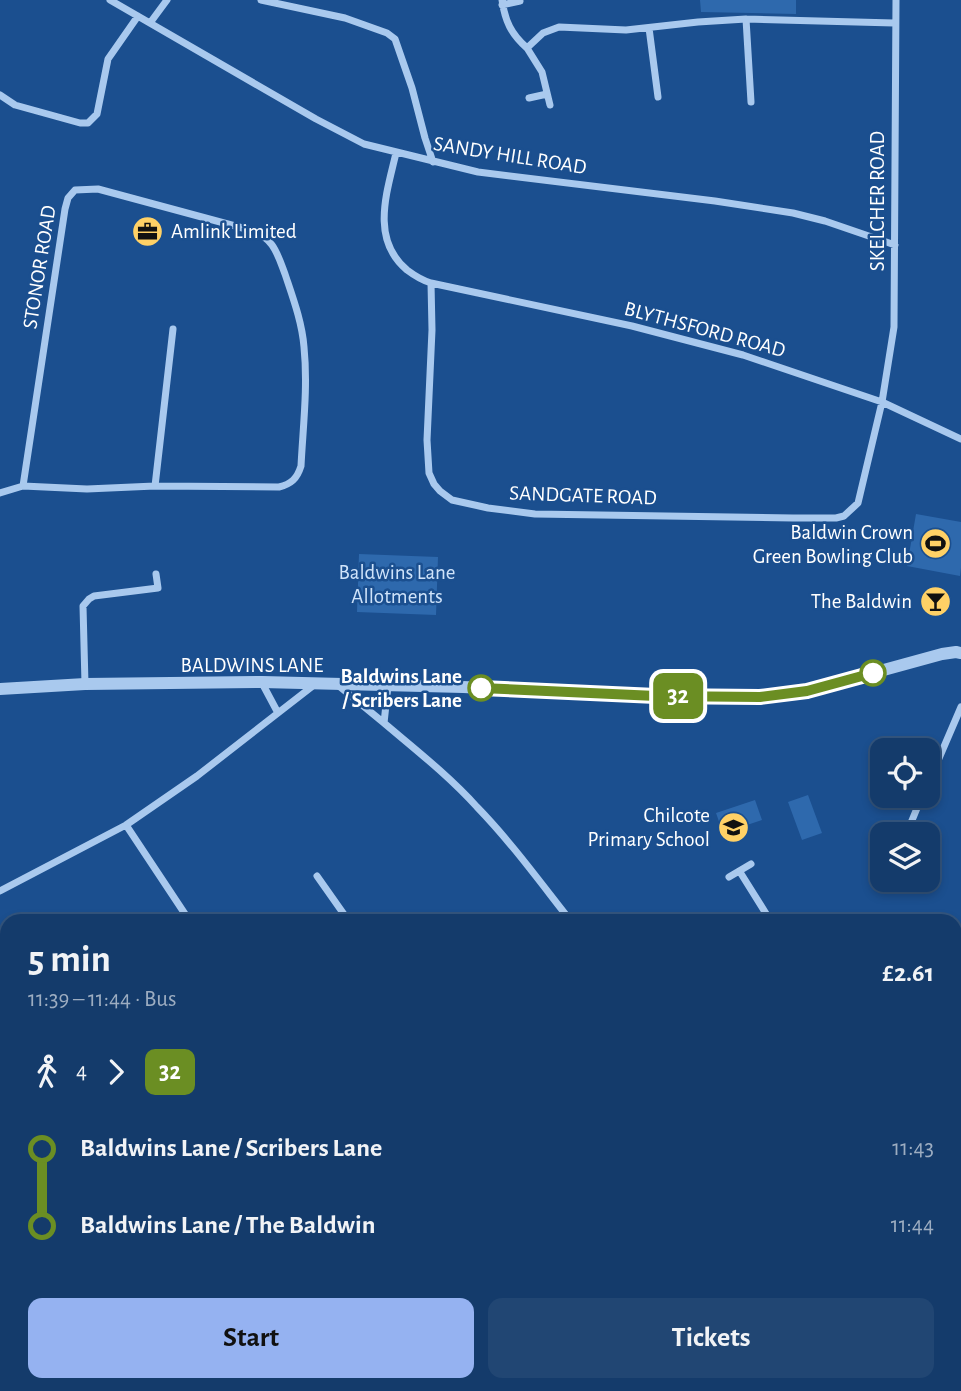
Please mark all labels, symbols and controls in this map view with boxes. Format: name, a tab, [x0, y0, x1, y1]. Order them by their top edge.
street label: SKELCHER ROAD	[867, 131, 888, 271]
street label: SANDY HILL ROAD	[432, 133, 588, 178]
street label: STONOR ROAD	[19, 204, 60, 330]
office icon: Amlink Limited	[131, 214, 165, 248]
place label: Amlink Limited	[171, 221, 297, 242]
street label: BLYTHSFORD ROAD	[622, 298, 788, 361]
street label: SANDGATE ROAD	[509, 482, 657, 509]
place label: Baldwin Crown Green Bowling Club	[753, 522, 913, 567]
sports icon: Baldwin Crown Green Bowling Club	[919, 527, 953, 561]
park label: Baldwins Lane Allotments	[338, 562, 456, 607]
bar icon: The Baldwin	[918, 584, 952, 618]
place label: The Baldwin	[811, 591, 912, 612]
street label: BALDWINS LANE	[181, 655, 323, 676]
unlabelled marker	[860, 660, 886, 686]
place label: Baldwins Lane / Scribers Lane	[341, 666, 462, 711]
line badge: 32	[646, 673, 710, 719]
marker: Baldwins Lane / Scribers Lane	[468, 675, 494, 701]
text: 32	[667, 684, 689, 708]
map controls	[870, 738, 940, 892]
button: locate	[870, 738, 940, 808]
place label: Chilcote Primary School	[587, 805, 710, 850]
school or university icon: Chilcote Primary School	[716, 810, 750, 844]
button: layers	[870, 822, 940, 892]
text: 5 min	[28, 941, 111, 979]
text: £2.61	[882, 960, 934, 986]
text: 11:39 – 11:44 · Bus	[28, 988, 177, 1011]
icon: walk	[28, 1053, 66, 1091]
icon: forward	[97, 1053, 135, 1091]
text: 4	[76, 1060, 87, 1083]
text: 32	[159, 1060, 181, 1084]
text: Baldwins Lane / Scribers Lane	[80, 1135, 382, 1161]
text: 11:43	[892, 1137, 934, 1160]
text: Baldwins Lane / The Baldwin	[80, 1212, 376, 1238]
text: 11:44	[891, 1214, 934, 1237]
button: Start	[28, 1298, 474, 1378]
button: Tickets	[488, 1298, 934, 1378]

